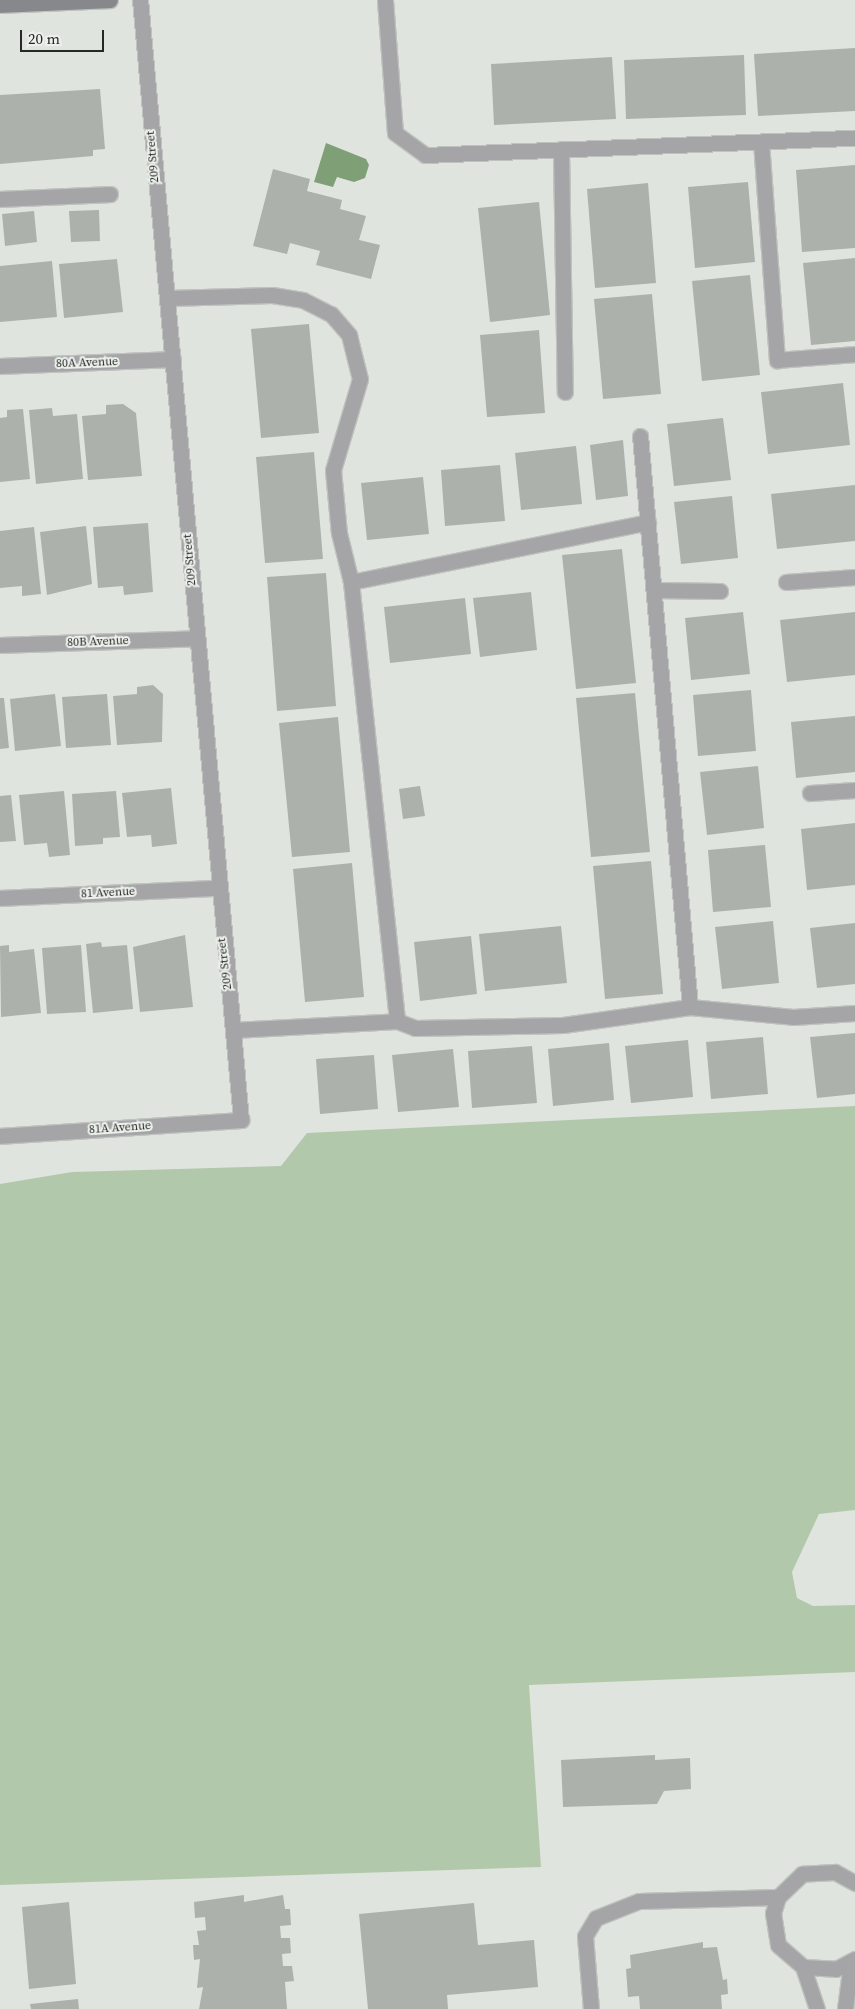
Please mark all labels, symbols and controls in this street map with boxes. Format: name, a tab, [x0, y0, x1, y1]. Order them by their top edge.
scale bar	[22, 20, 106, 52]
text: 20 m	[28, 28, 60, 49]
street label: 209 Street	[144, 131, 162, 183]
street label: 80A Avenue	[56, 355, 118, 371]
street label: 209 Street	[181, 534, 199, 586]
street label: 80B Avenue	[67, 634, 129, 650]
street label: 81 Avenue	[81, 884, 135, 902]
street label: 209 Street	[215, 937, 235, 991]
street label: 81A Avenue	[88, 1119, 152, 1137]

